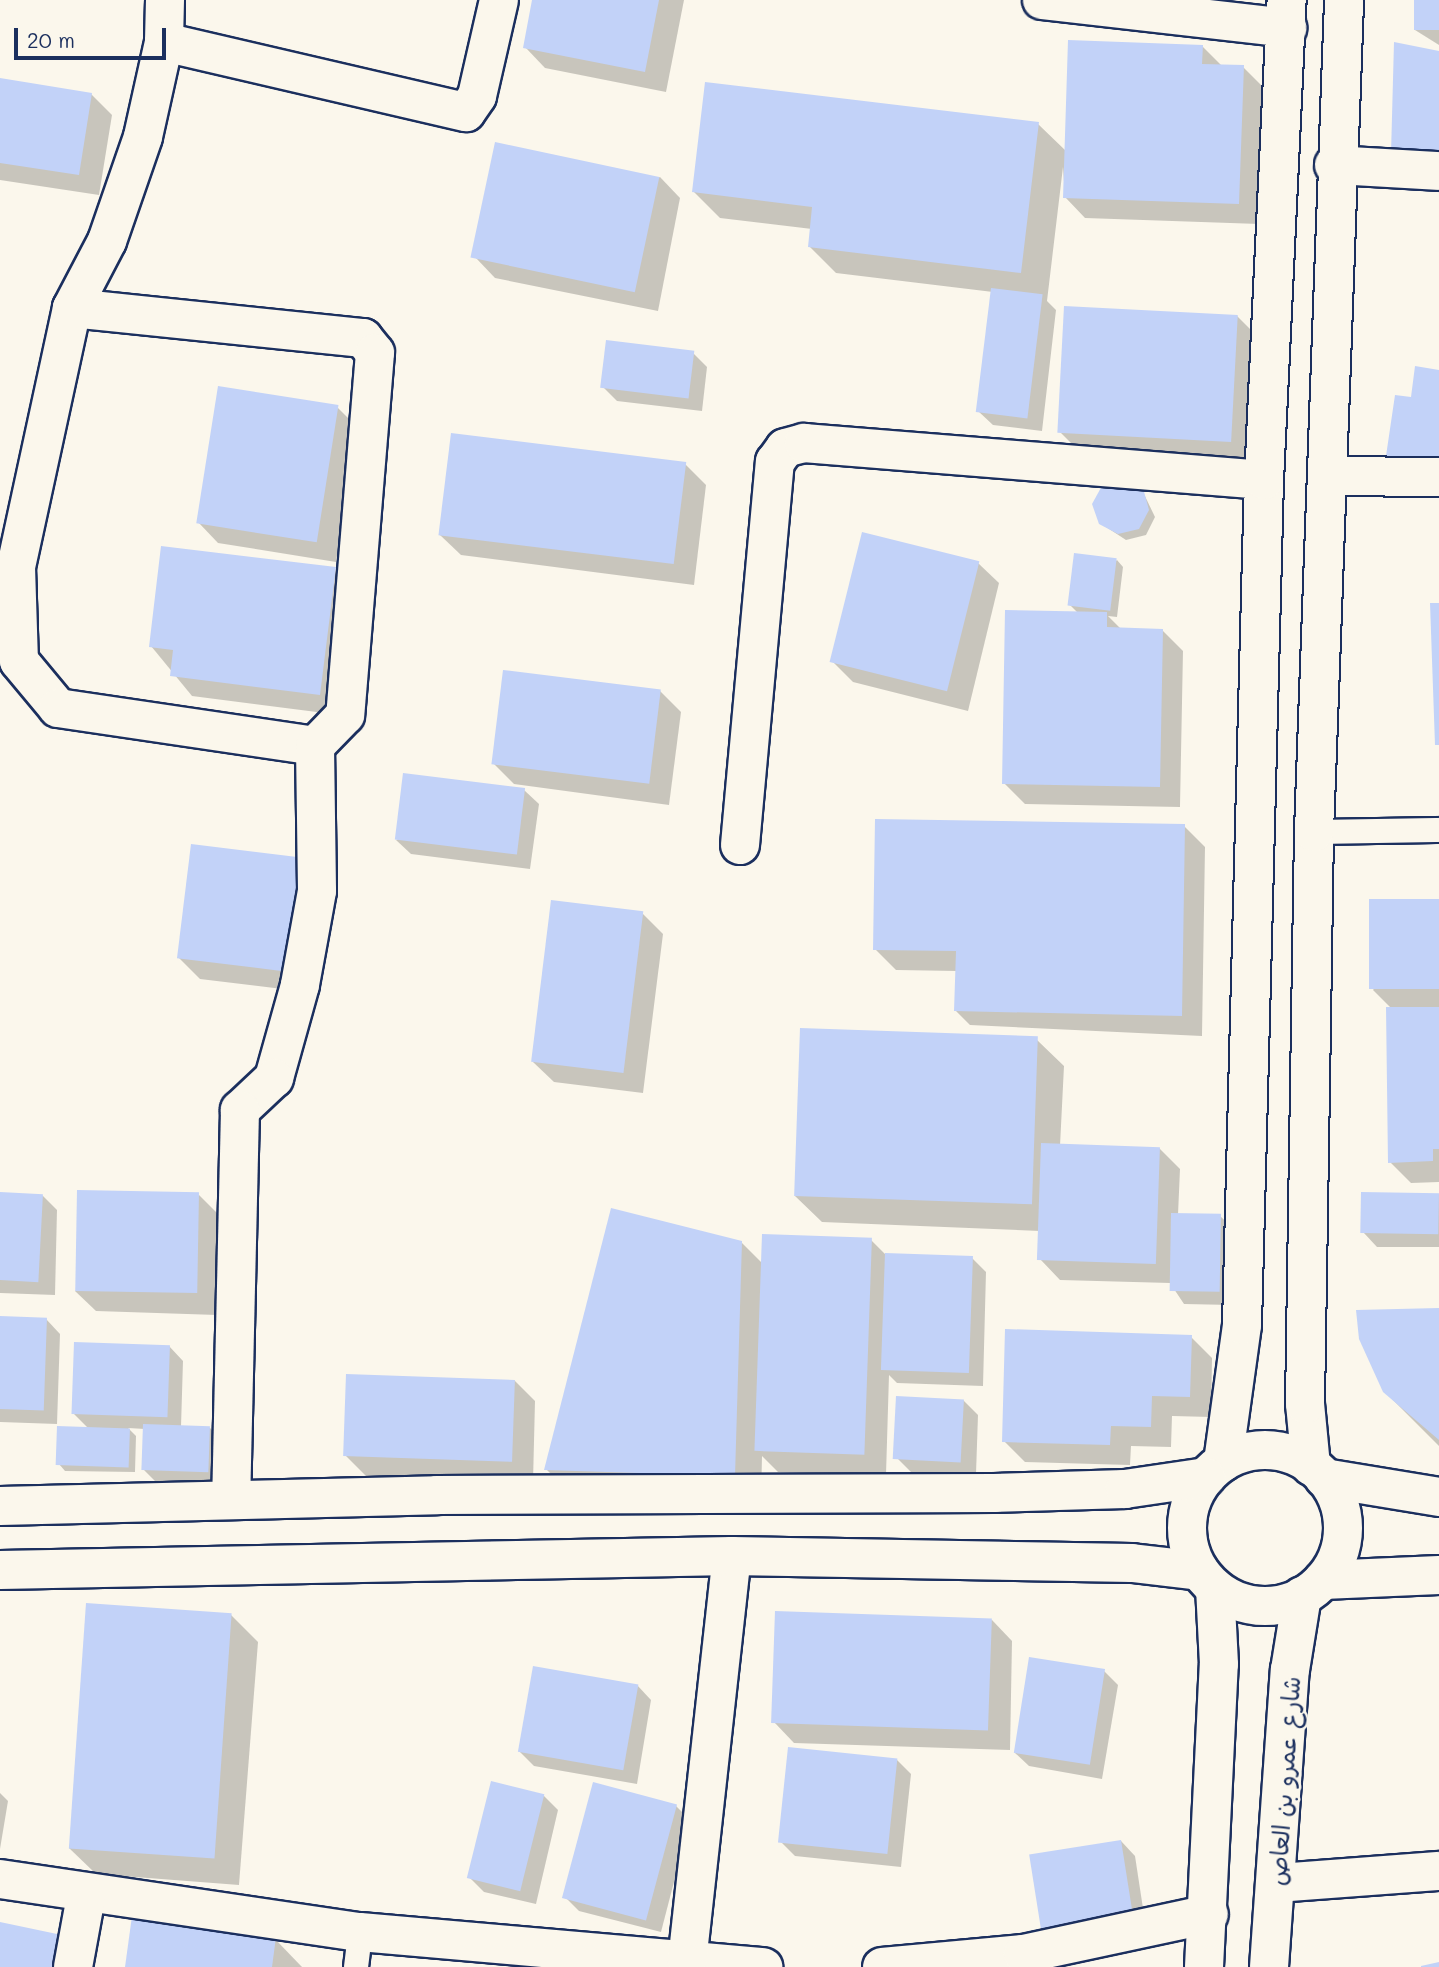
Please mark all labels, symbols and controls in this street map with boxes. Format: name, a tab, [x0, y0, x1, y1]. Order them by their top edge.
scale bar	[18, 14, 170, 58]
text: 20 m	[27, 26, 75, 53]
street label: شارع عمرو بن العاص	[1262, 1675, 1306, 1887]

